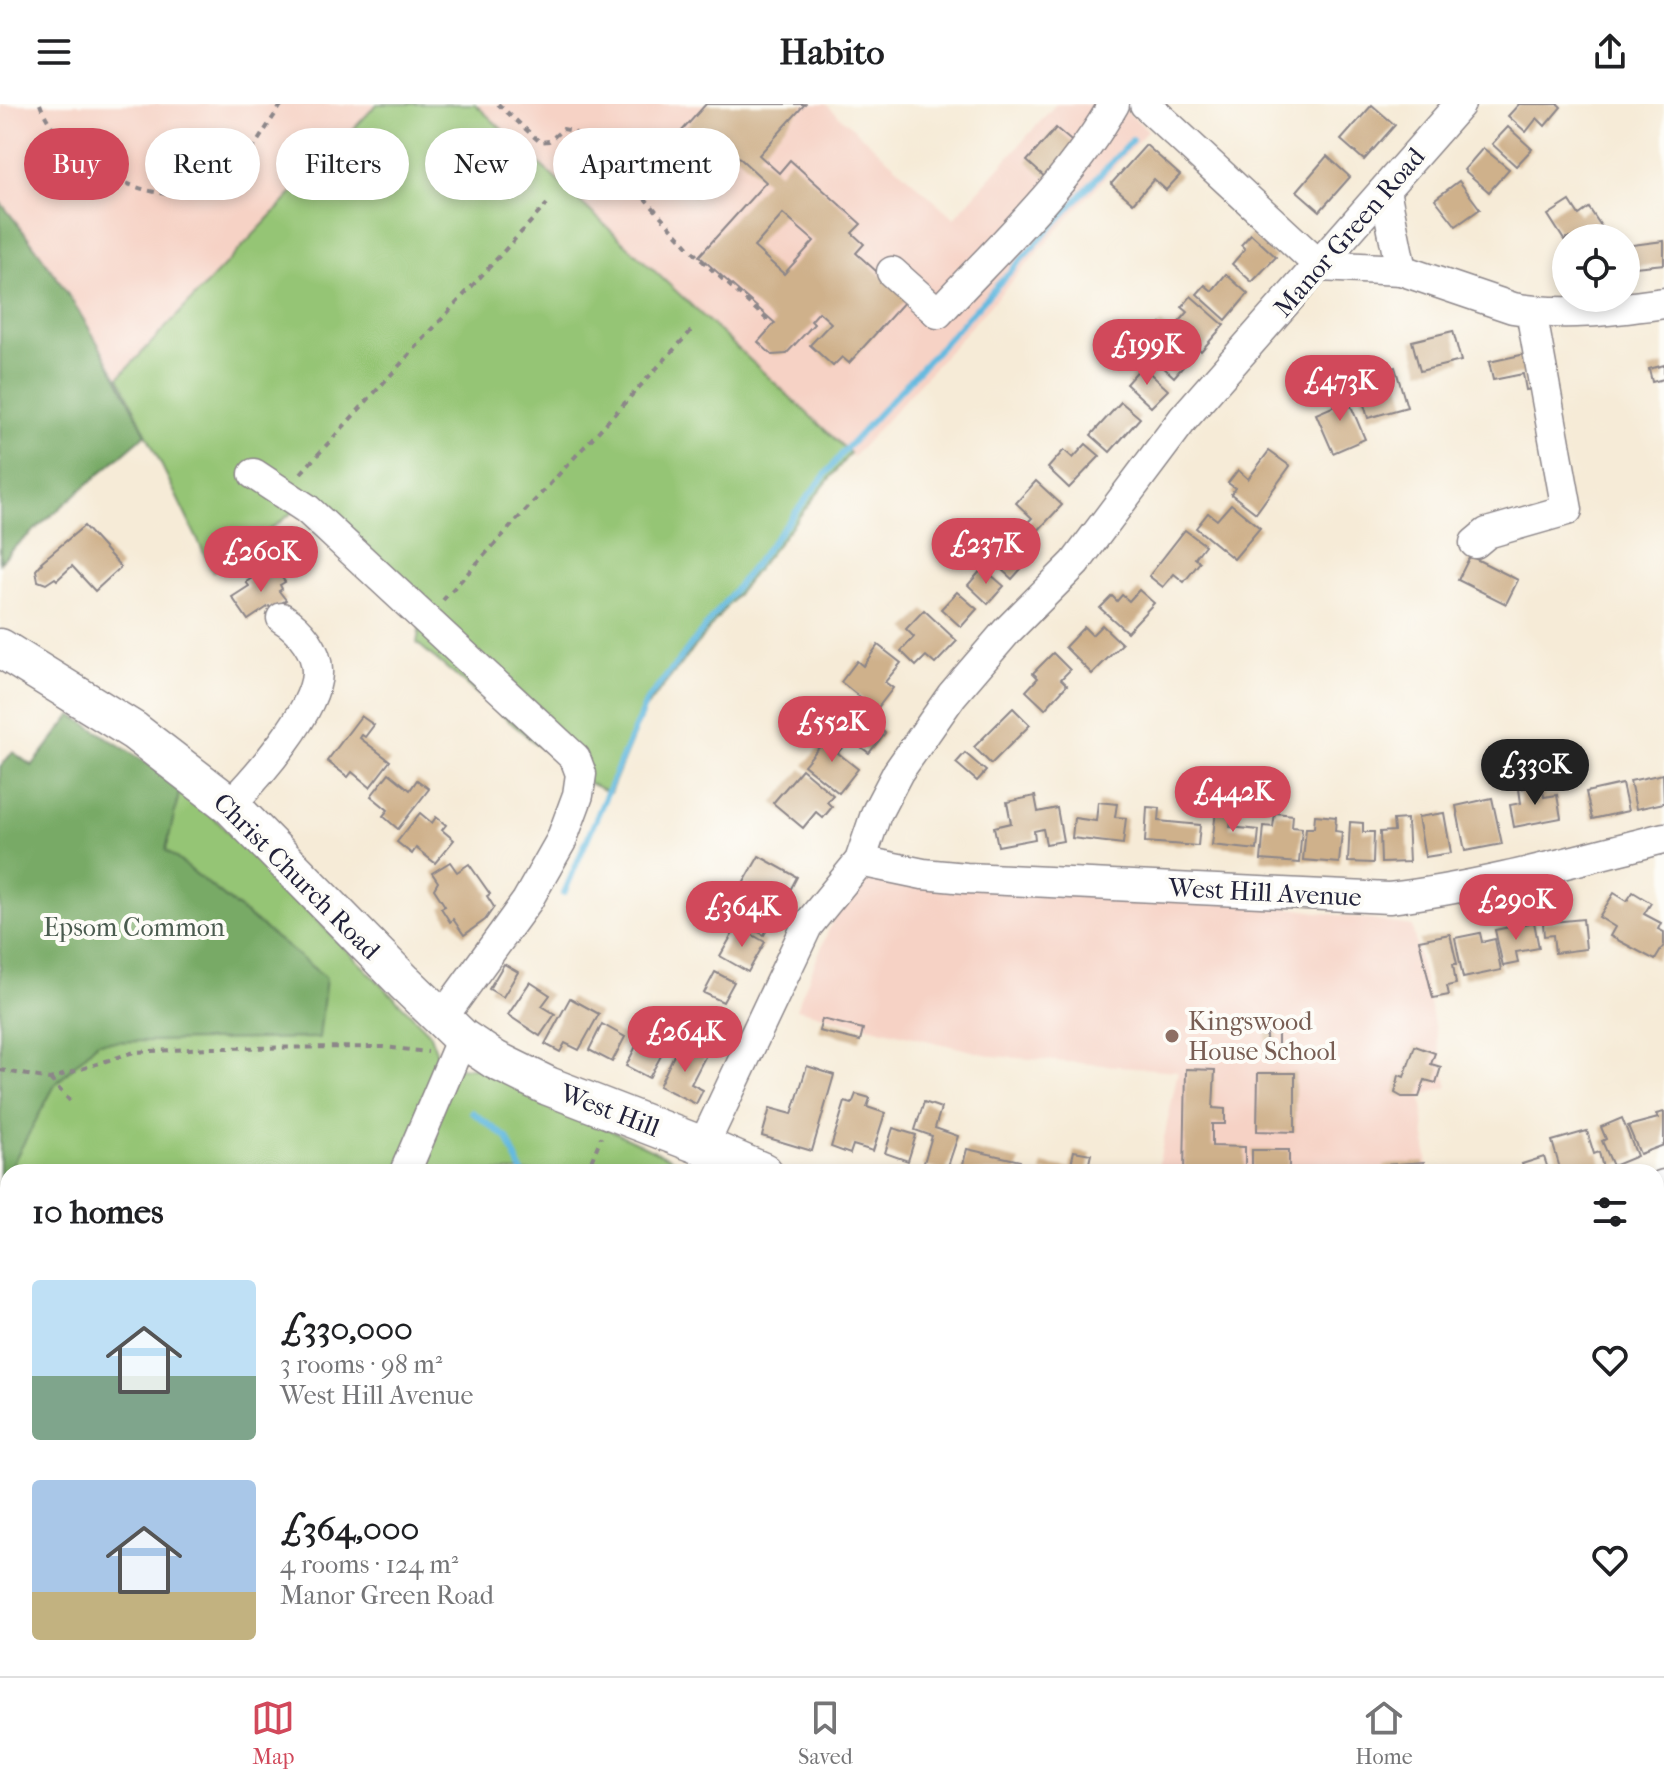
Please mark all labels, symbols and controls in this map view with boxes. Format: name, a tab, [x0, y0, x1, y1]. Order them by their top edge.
icon: menu	[32, 30, 76, 74]
icon: share	[1588, 30, 1632, 74]
text: Habito	[779, 31, 885, 73]
chip: Buy	[24, 128, 129, 200]
chip: Rent	[145, 128, 260, 200]
chip: Filters	[276, 128, 409, 200]
chip: New	[425, 128, 537, 200]
chip: Apartment	[553, 128, 740, 200]
street label: Manor Green Road	[1267, 141, 1432, 323]
map controls	[1552, 224, 1640, 312]
button: locate	[1552, 224, 1640, 312]
pin: £199K	[1091, 319, 1203, 387]
text: £199K	[1111, 329, 1183, 360]
pin: £473K	[1284, 355, 1396, 423]
text: £473K	[1303, 365, 1377, 396]
pin: £237K	[930, 518, 1042, 586]
pin: £260K	[205, 526, 317, 594]
text: £237K	[950, 528, 1022, 559]
text: £260K	[222, 536, 300, 567]
pin: £552K	[776, 696, 888, 764]
text: £552K	[796, 706, 868, 737]
pin: £330K	[1479, 739, 1591, 807]
text: £330K	[1499, 749, 1571, 780]
pin: £442K	[1177, 766, 1289, 834]
text: £442K	[1193, 776, 1273, 807]
street label: Christ Church Road	[207, 787, 387, 966]
street label: West Hill Avenue	[1167, 872, 1362, 913]
pin: £290K	[1460, 874, 1572, 942]
pin: £364K	[686, 881, 798, 949]
text: £290K	[1477, 884, 1555, 915]
text: £364K	[704, 891, 780, 922]
park label: Epsom Common	[43, 912, 225, 943]
pin: £264K	[629, 1006, 741, 1074]
place label: Kingswood House School	[1188, 1006, 1337, 1067]
text: £264K	[646, 1016, 724, 1047]
marker: Kingswood House School	[1163, 1027, 1181, 1045]
street label: West Hill	[555, 1077, 664, 1144]
icon: filters	[1588, 1190, 1632, 1234]
text: 10 homes	[32, 1192, 163, 1232]
text: £330,000	[280, 1309, 413, 1349]
icon: home	[96, 1312, 192, 1408]
icon: heart	[1588, 1338, 1632, 1382]
text: 3 rooms · 98 m²	[280, 1349, 442, 1380]
text: West Hill Avenue	[280, 1380, 473, 1411]
text: £364,000	[280, 1509, 419, 1549]
icon: home	[96, 1512, 192, 1608]
icon: heart	[1588, 1538, 1632, 1582]
text: 4 rooms · 124 m²	[280, 1549, 458, 1580]
text: Manor Green Road	[280, 1580, 494, 1611]
tab: Map	[251, 1696, 295, 1770]
tab: Saved	[798, 1696, 853, 1770]
tab: Home	[1355, 1696, 1413, 1770]

